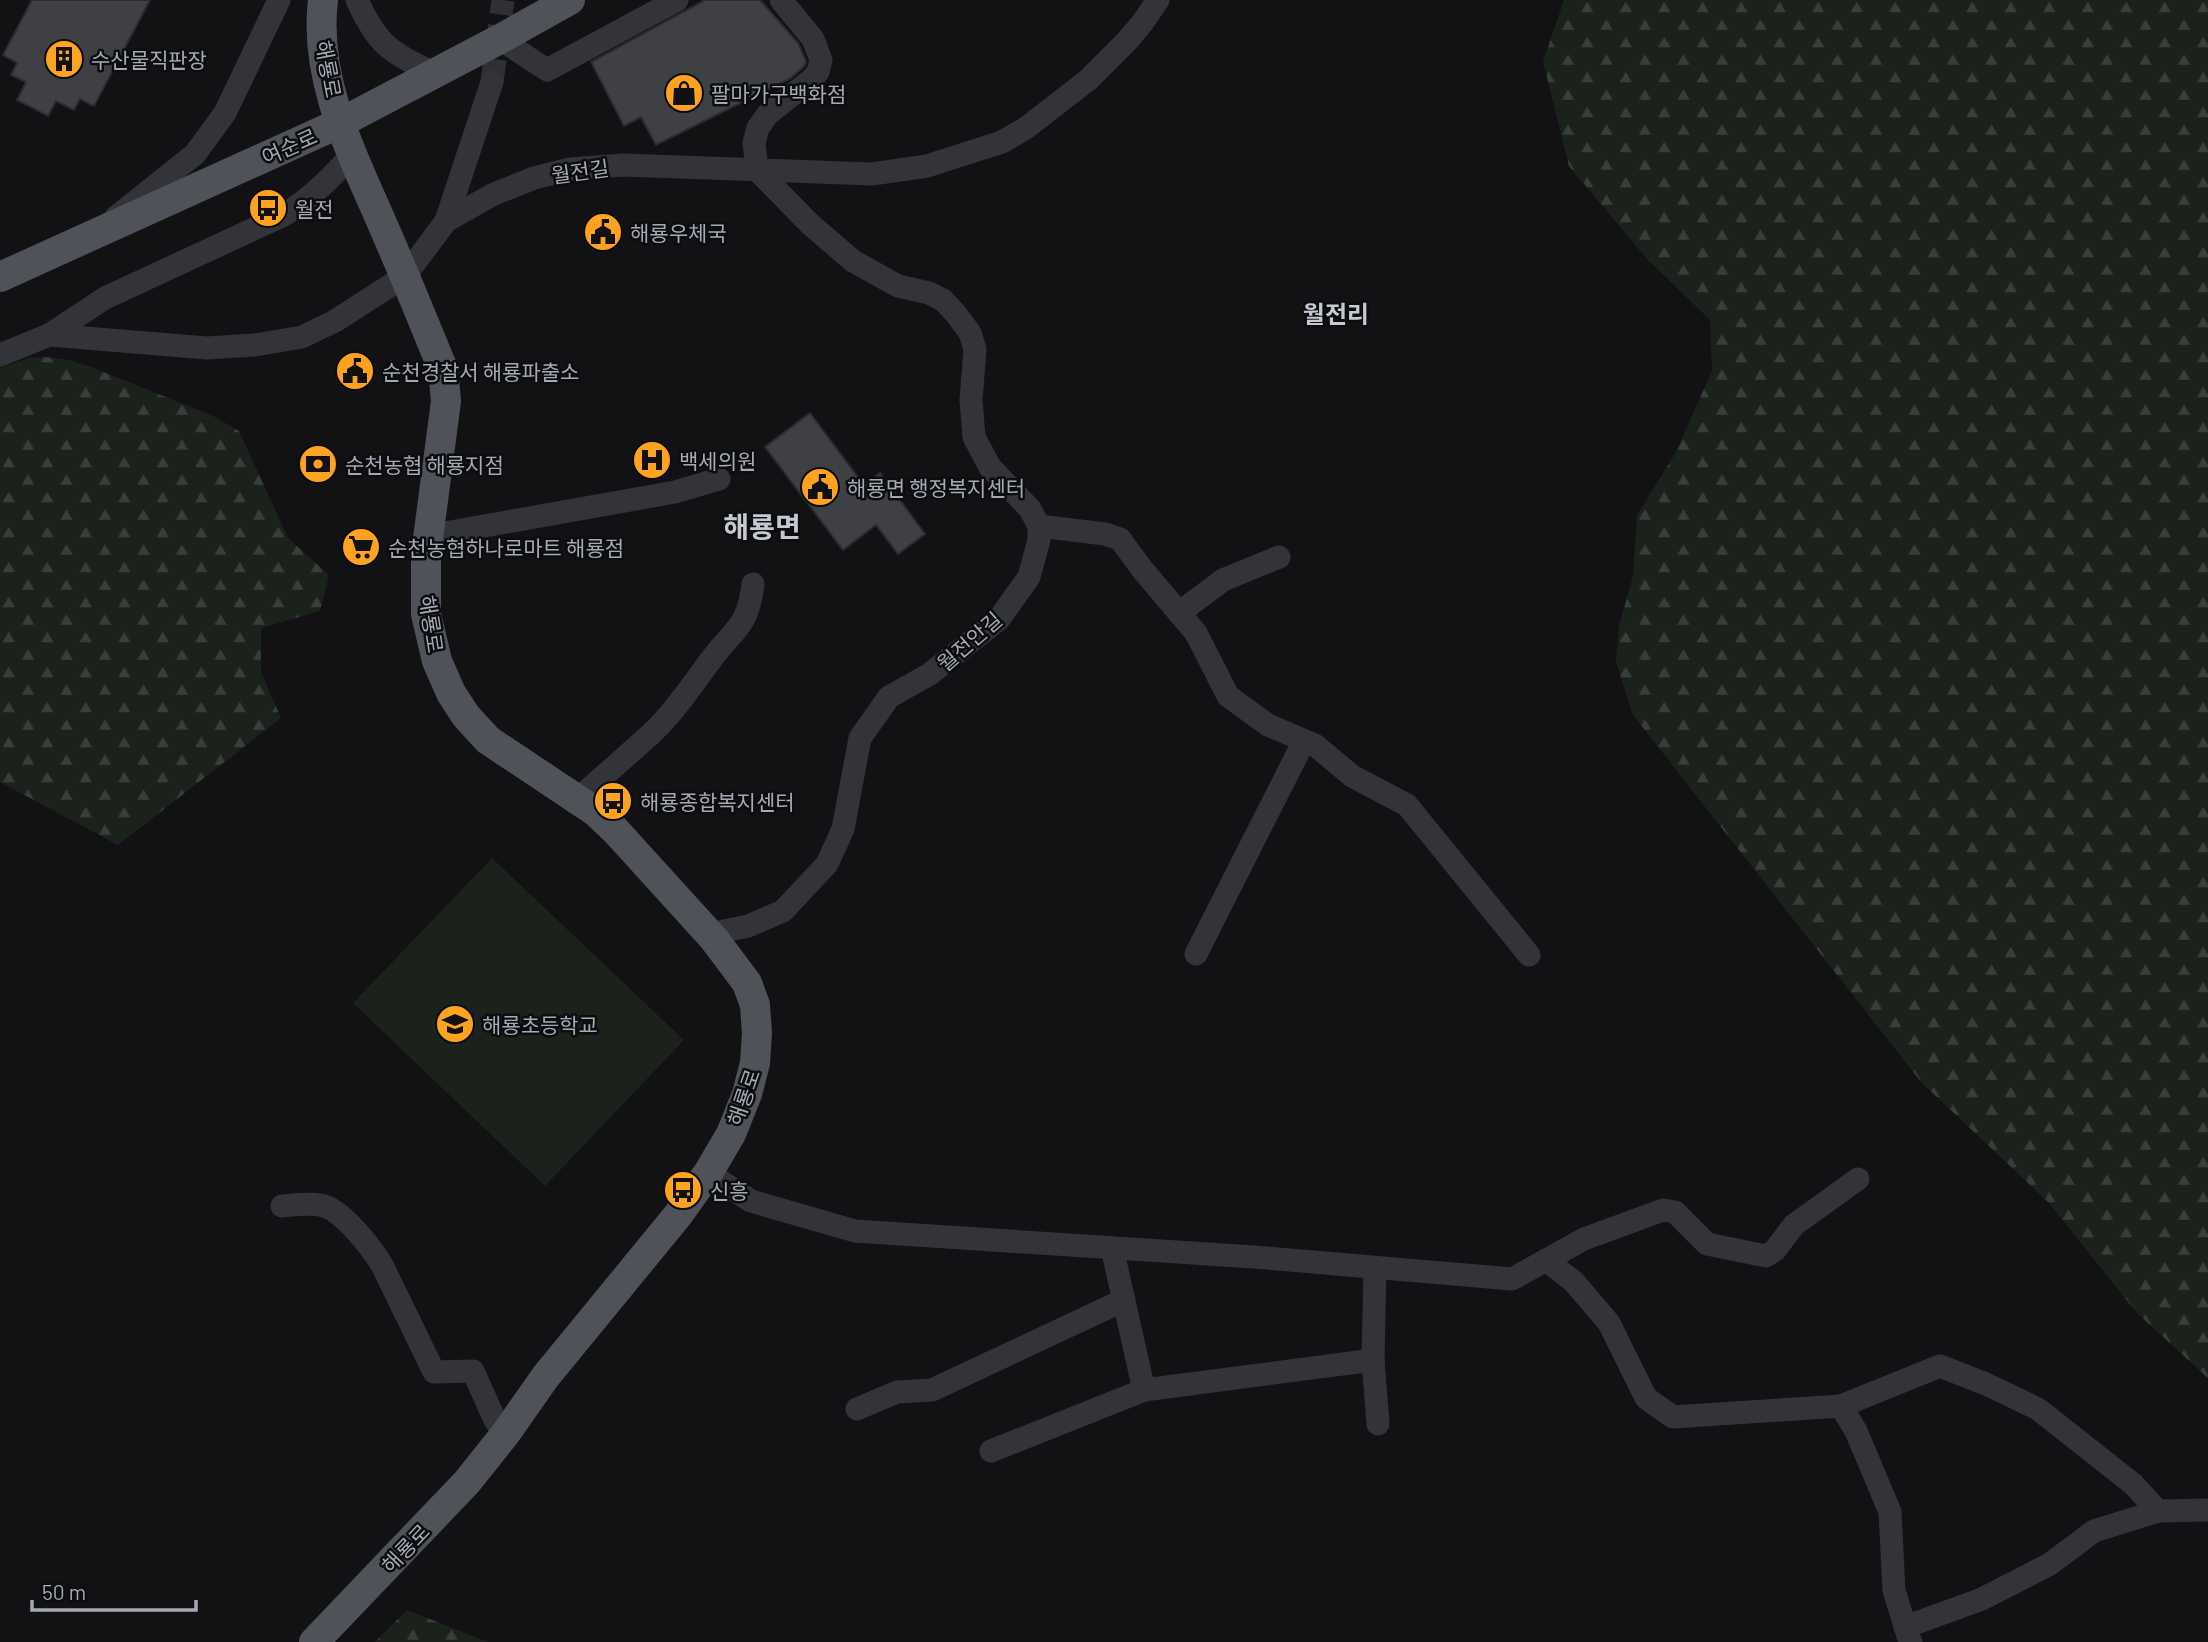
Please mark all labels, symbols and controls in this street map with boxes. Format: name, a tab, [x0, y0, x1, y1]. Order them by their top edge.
building icon: 수산물직판장	[43, 38, 85, 80]
street label: 해룡로	[311, 38, 347, 100]
place label: 수산물직판장	[91, 47, 207, 72]
shop icon: 팔마가구백화점	[663, 72, 705, 114]
place label: 팔마가구백화점	[711, 81, 846, 106]
street label: 여순로	[257, 123, 321, 169]
street label: 월전길	[550, 155, 610, 187]
bus stop icon: 월전	[247, 187, 289, 229]
place label: 월전	[295, 196, 334, 221]
public building icon: 해룡우체국	[582, 211, 624, 253]
place label: 해룡우체국	[630, 220, 727, 245]
district label: 월전리	[1303, 299, 1369, 328]
public building icon: 순천경찰서 해룡파출소	[334, 350, 376, 392]
place label: 순천경찰서 해룡파출소	[382, 359, 579, 384]
hospital icon: 백세의원	[631, 439, 673, 481]
bank icon: 순천농협 해룡지점	[297, 443, 339, 485]
place label: 백세의원	[679, 448, 756, 473]
place label: 순천농협 해룡지점	[345, 452, 504, 477]
public building icon: 해룡면 행정복지센터	[799, 466, 841, 508]
place label: 해룡면 행정복지센터	[847, 475, 1025, 500]
district label: 해룡면	[723, 509, 801, 543]
supermarket icon: 순천농협하나로마트 해룡점	[340, 526, 382, 568]
place label: 순천농협하나로마트 해룡점	[388, 535, 624, 560]
street label: 해룡로	[415, 593, 449, 655]
street label: 월전안길	[932, 606, 1006, 676]
bus stop icon: 해룡종합복지센터	[592, 780, 634, 822]
place label: 해룡종합복지센터	[640, 789, 795, 814]
school or university icon: 해룡초등학교	[434, 1003, 476, 1045]
place label: 해룡초등학교	[482, 1012, 598, 1037]
street label: 해룡로	[722, 1066, 764, 1128]
bus stop icon: 신흥	[662, 1169, 704, 1211]
place label: 신흥	[710, 1178, 749, 1203]
street label: 해룡로	[376, 1518, 434, 1578]
scale bar	[32, 1568, 196, 1612]
text: 50 m	[42, 1579, 86, 1604]

